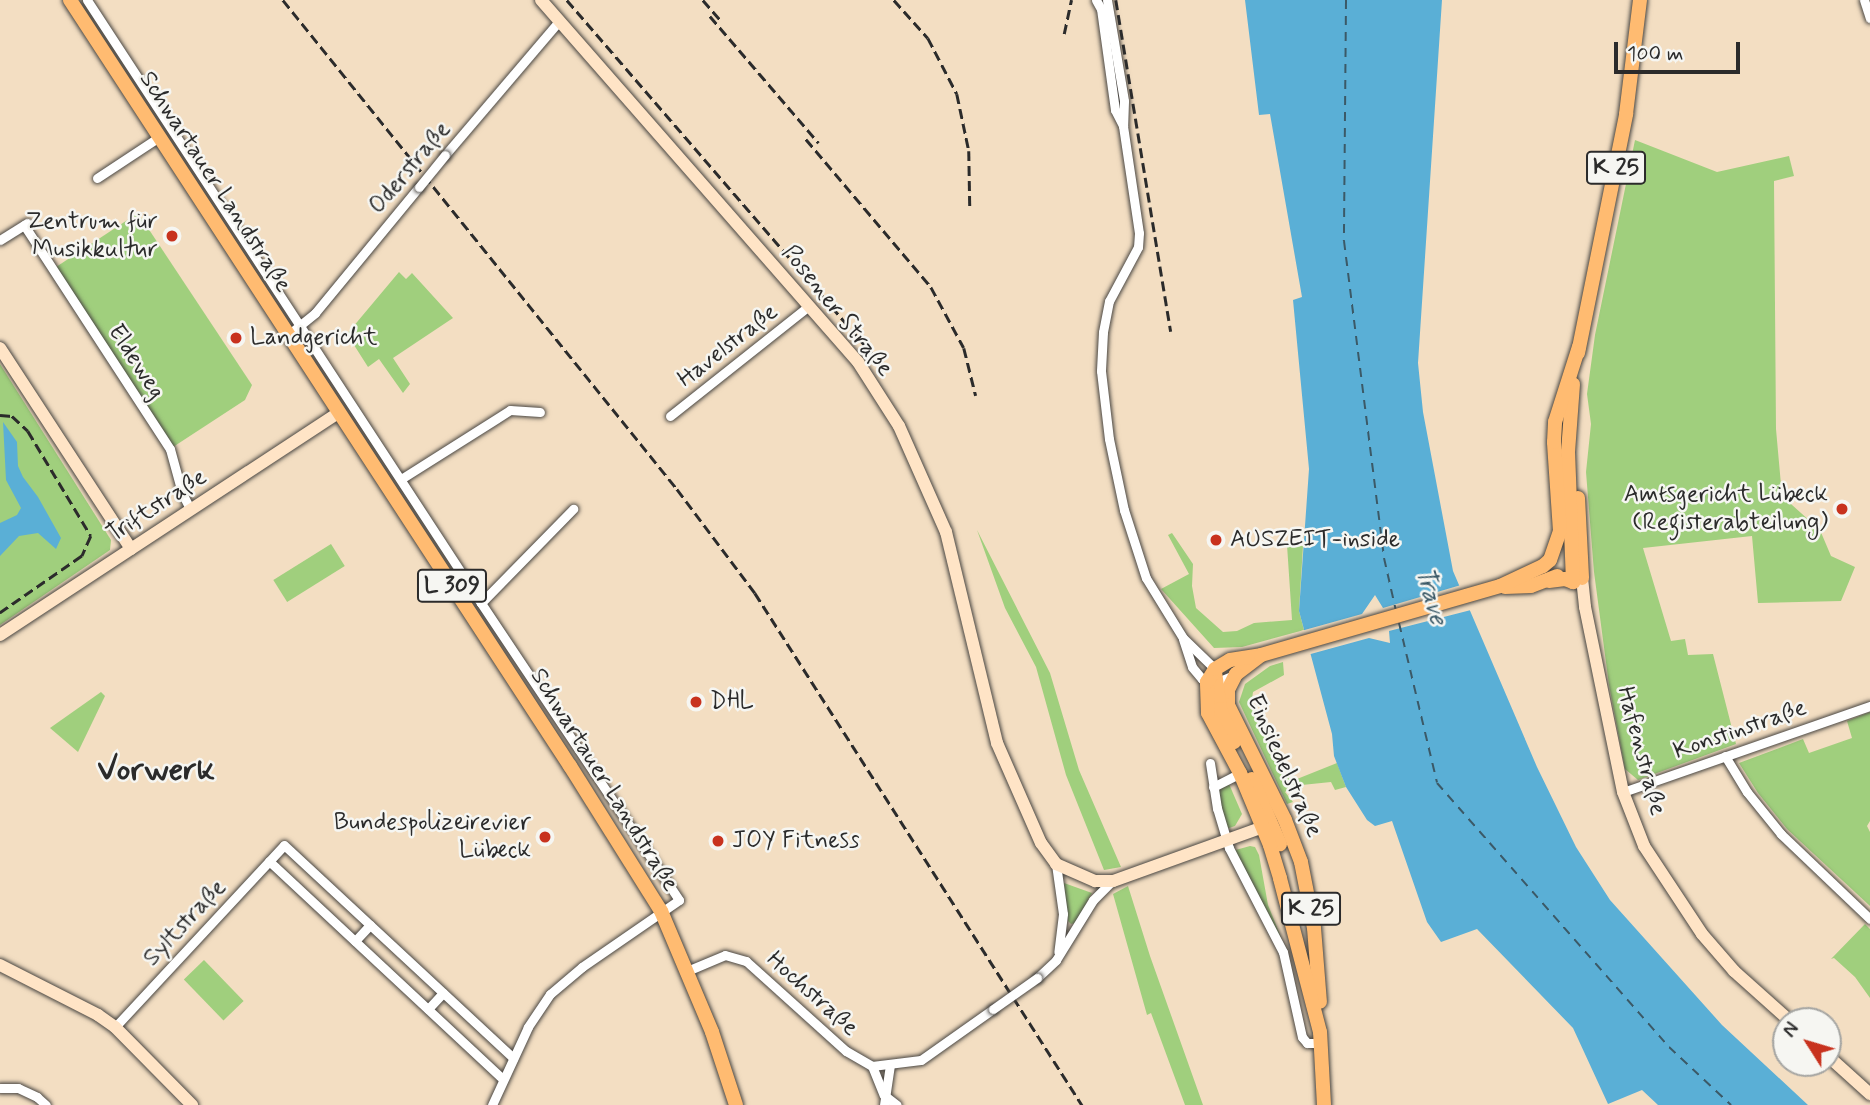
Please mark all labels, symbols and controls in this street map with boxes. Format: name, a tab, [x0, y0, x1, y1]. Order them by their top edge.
scale bar	[1618, 28, 1744, 72]
text: 100 m	[1627, 40, 1683, 68]
street label: Schwartauer Landstraße	[133, 66, 297, 298]
street label: Oderstraße	[363, 116, 457, 220]
road number: K 25	[1584, 148, 1648, 188]
place label: Zentrum für Musikkultur	[25, 208, 158, 264]
marker: Zentrum für Musikkultur	[164, 228, 180, 244]
street label: Posener Straße	[775, 239, 899, 383]
street label: Havelstraße	[672, 298, 784, 394]
street label: Eldeweg	[101, 319, 171, 405]
place label: Landgericht	[250, 324, 377, 352]
marker: Landgericht	[228, 330, 244, 346]
street label: Triftstraße	[102, 463, 212, 549]
place label: Amtsgericht Lübeck (Registerabteilung)	[1621, 481, 1828, 537]
marker: Amtsgericht Lübeck (Registerabteilung)	[1834, 501, 1850, 517]
place label: AUSZEIT-inside	[1230, 526, 1400, 554]
marker: AUSZEIT-inside	[1208, 532, 1224, 548]
water label: Trave	[1407, 564, 1453, 628]
road number: L 309	[415, 566, 489, 606]
street label: Schwartauer Landstraße	[524, 663, 684, 897]
street label: Hafenstraße	[1610, 683, 1672, 819]
place label: DHL	[710, 688, 754, 716]
street label: Einsiedelstraße	[1240, 690, 1328, 842]
marker: DHL	[688, 694, 704, 710]
street label: Konstinstraße	[1670, 694, 1810, 766]
district label: Vorwerk	[97, 751, 215, 789]
place label: Bundespolizeirevier Lübeck	[334, 809, 531, 865]
place label: JOY Fitness	[732, 827, 860, 855]
marker: Bundespolizeirevier Lübeck	[537, 829, 553, 845]
marker: JOY Fitness	[710, 833, 726, 849]
street label: Syltstraße	[137, 874, 233, 972]
road number: K 25	[1280, 890, 1342, 928]
street label: Hochstraße	[760, 945, 864, 1043]
north arrow	[1772, 1007, 1842, 1077]
text: N	[1778, 1018, 1805, 1043]

